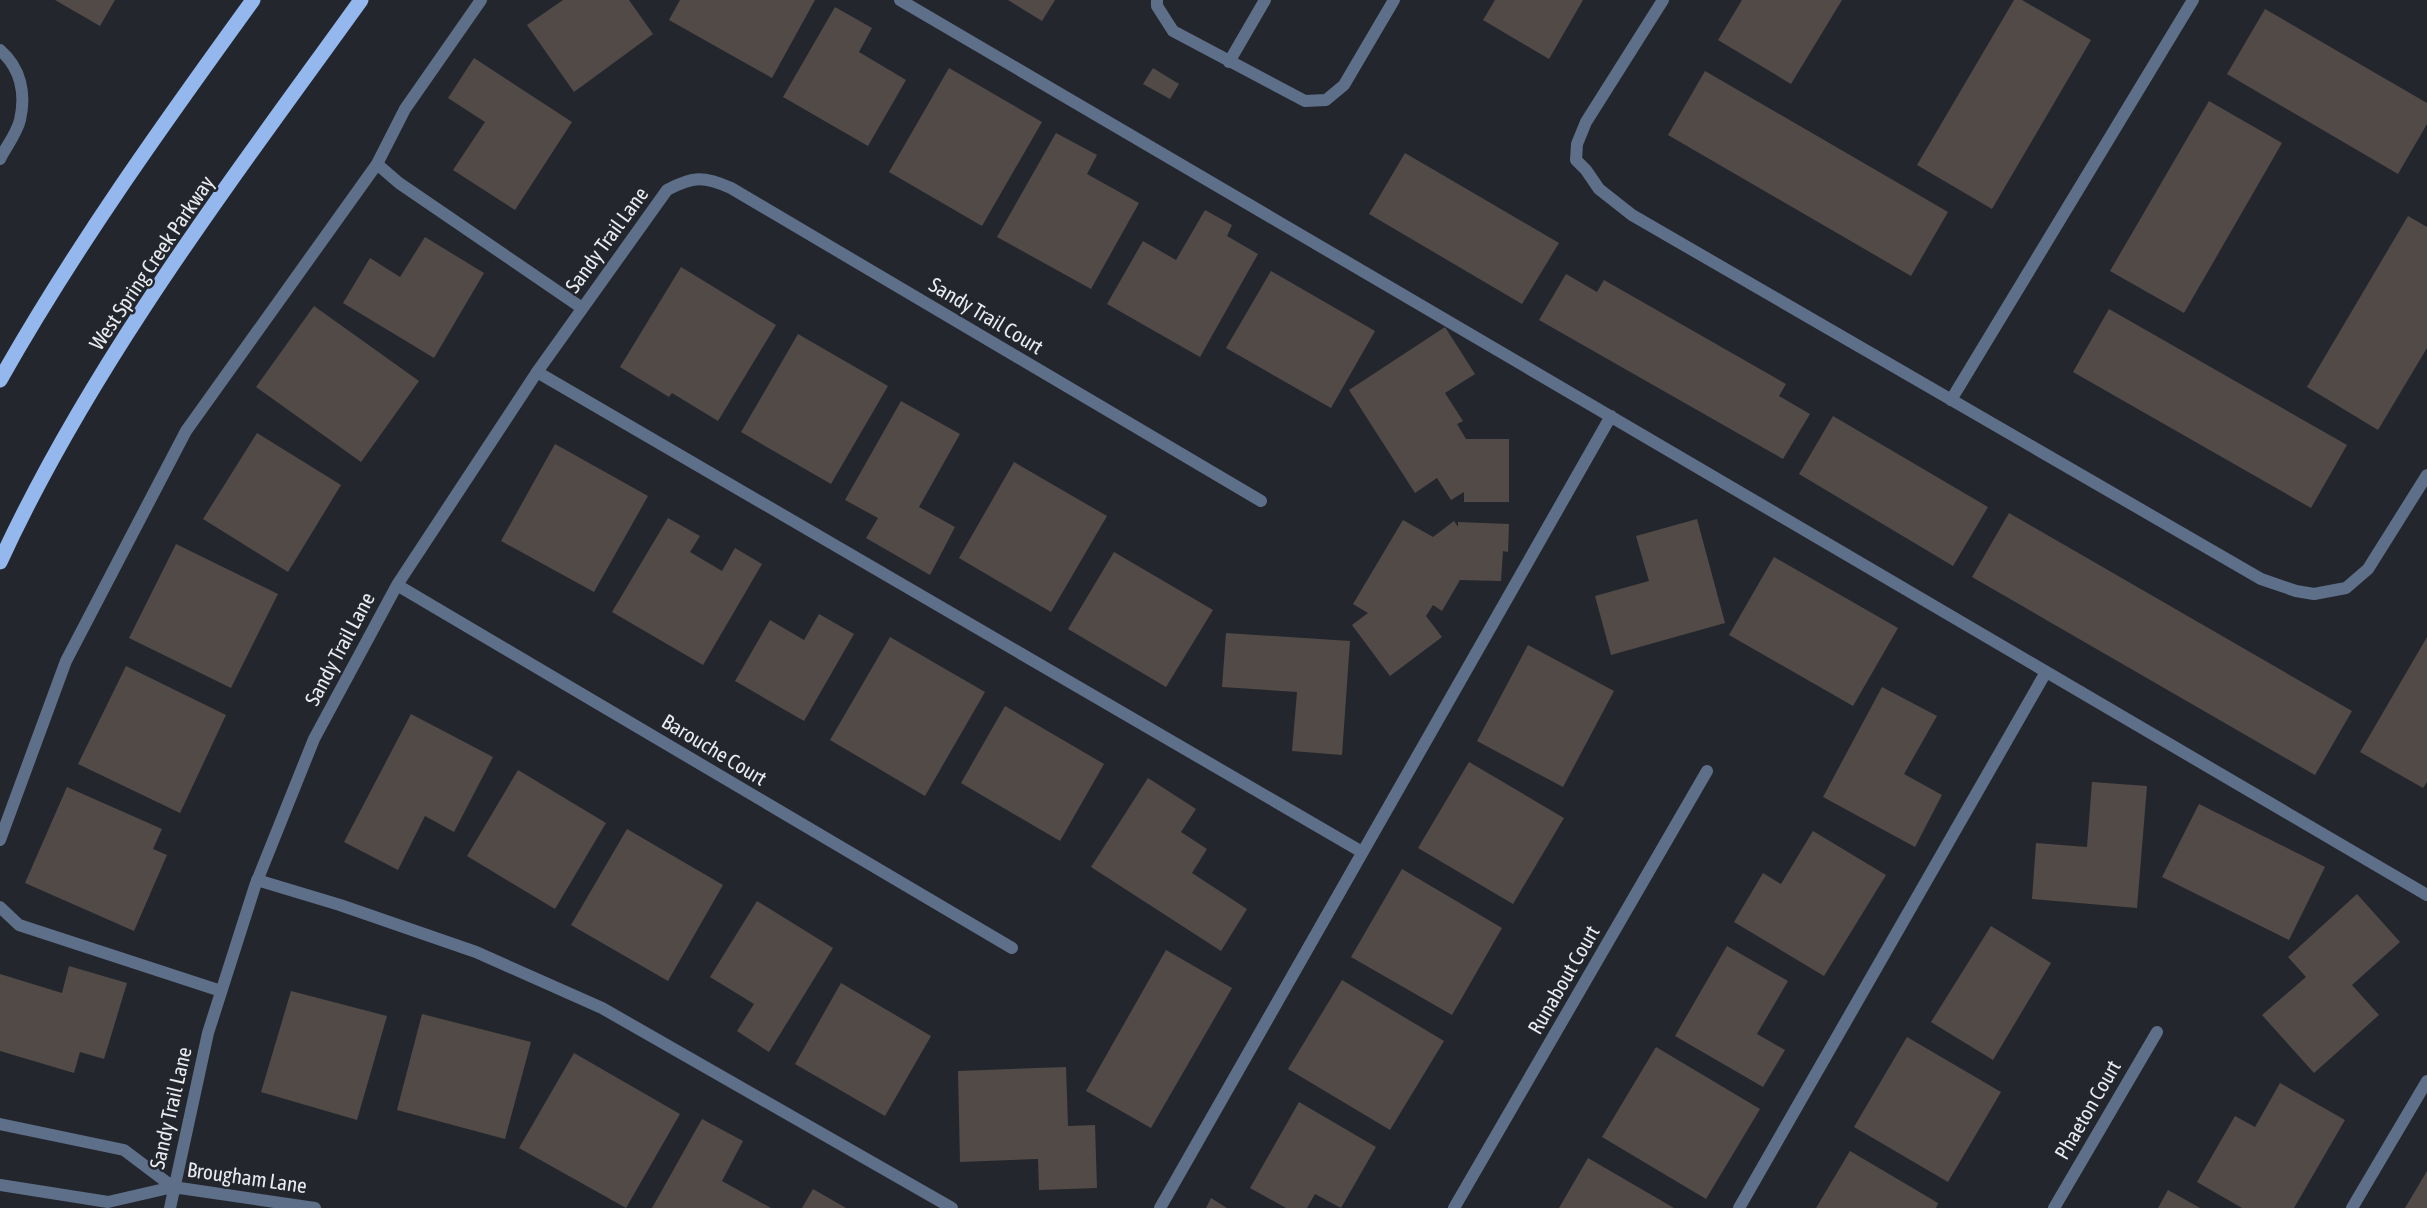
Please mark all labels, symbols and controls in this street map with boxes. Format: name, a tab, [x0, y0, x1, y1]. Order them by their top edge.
street label: West Spring Creek Parkway	[84, 171, 219, 354]
street label: Sandy Trail Lane	[560, 182, 653, 297]
street label: Sandy Trail Court	[925, 272, 1048, 359]
street label: Sandy Trail Lane	[299, 588, 379, 709]
street label: Barouche Court	[658, 709, 771, 790]
street label: Runabout Court	[1522, 921, 1604, 1038]
street label: Sandy Trail Lane	[144, 1044, 196, 1171]
street label: Phaeton Court	[2049, 1056, 2125, 1163]
street label: Brougham Lane	[186, 1157, 309, 1197]

